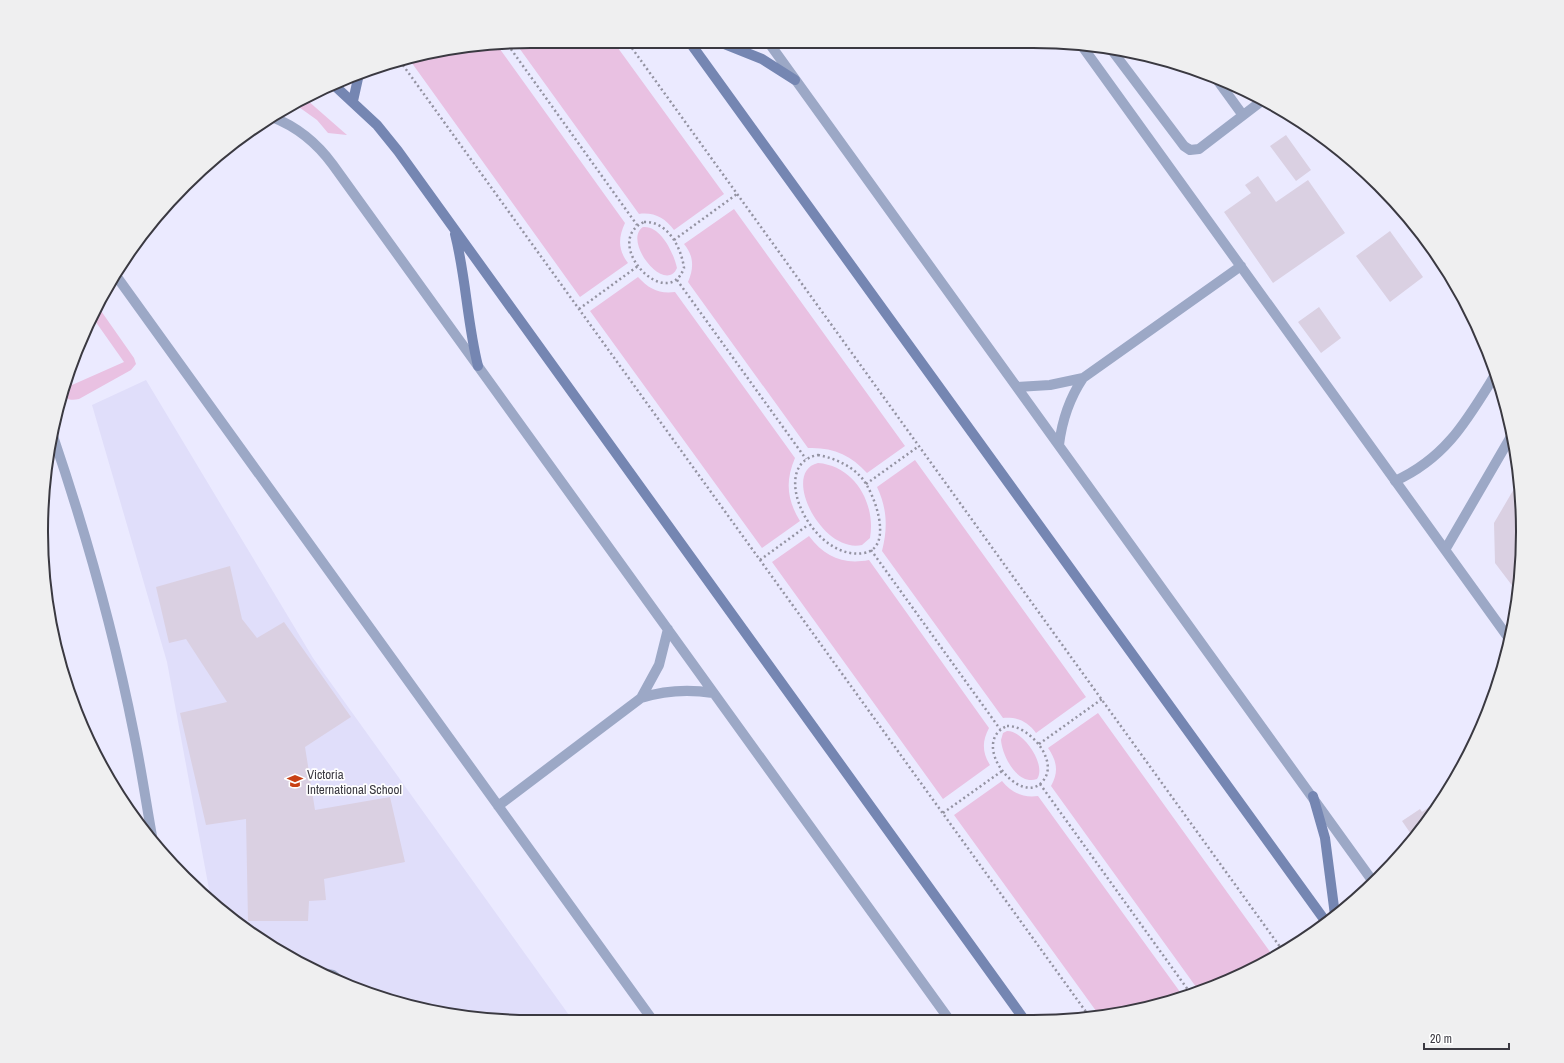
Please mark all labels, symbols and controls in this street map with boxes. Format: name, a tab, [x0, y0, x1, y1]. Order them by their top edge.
place label: Victoria International School	[307, 766, 402, 798]
school or university icon: Victoria International School	[286, 772, 304, 790]
scale bar	[1424, 1025, 1509, 1051]
text: 20 m	[1430, 1031, 1452, 1047]

